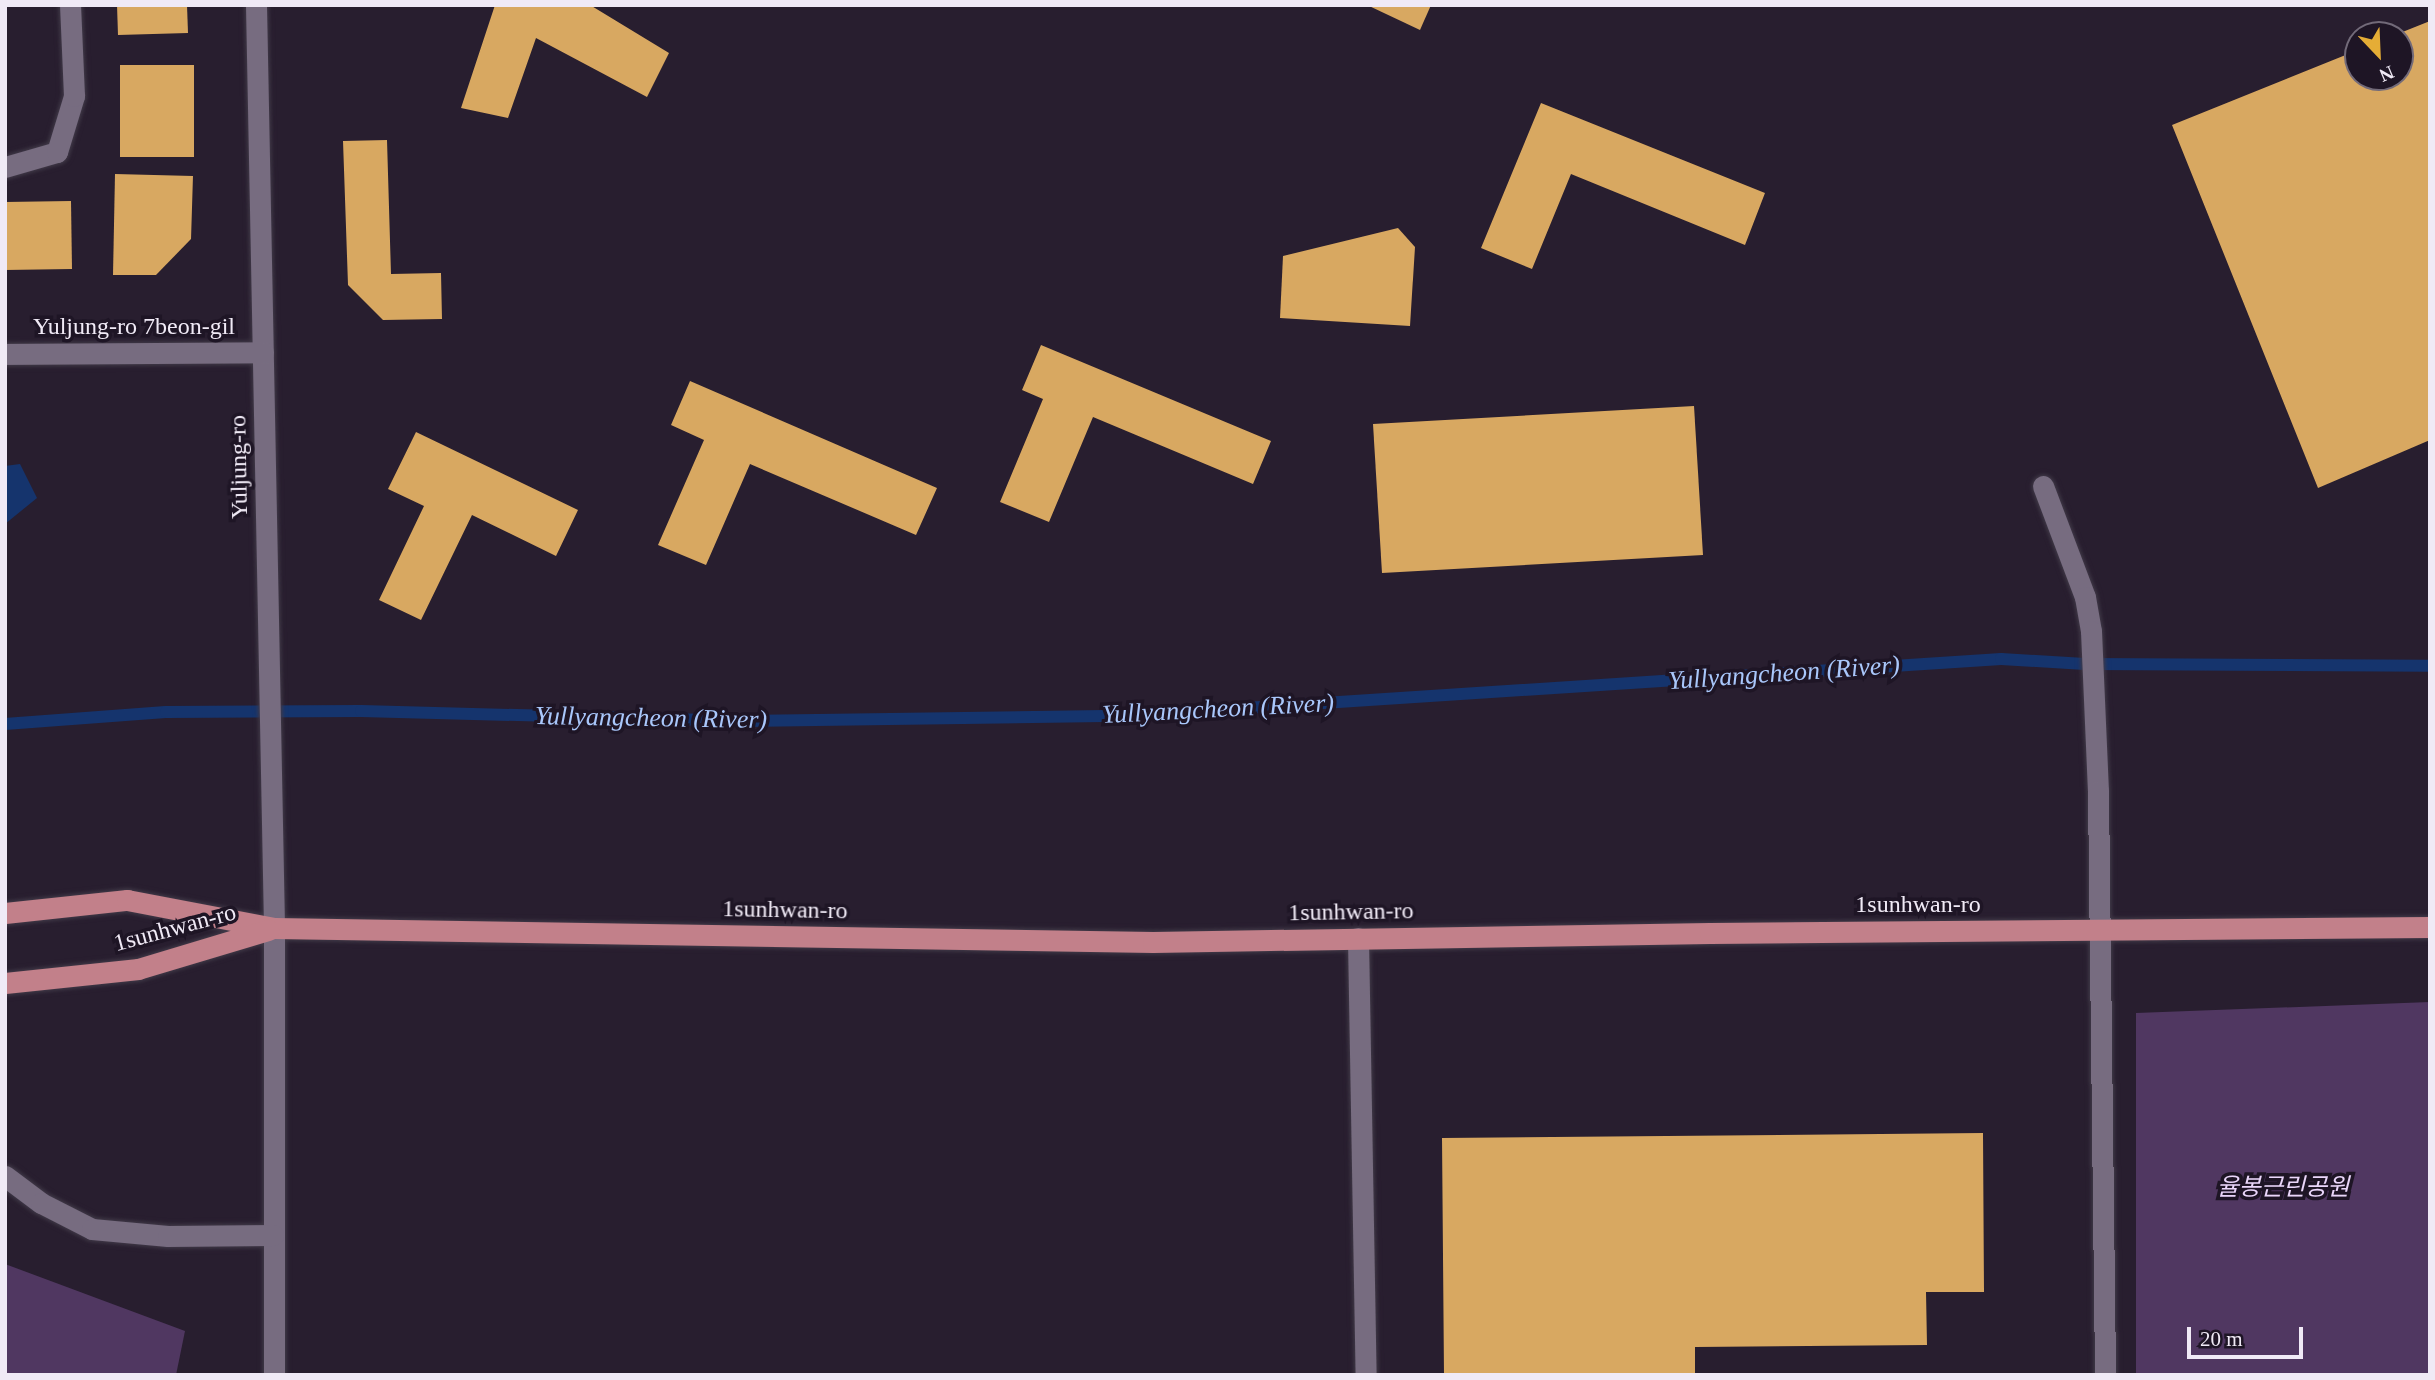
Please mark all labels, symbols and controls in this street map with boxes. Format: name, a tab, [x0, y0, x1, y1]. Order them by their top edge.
north arrow	[2344, 21, 2414, 91]
text: N	[2376, 62, 2397, 86]
street label: Yuljung-ro 7beon-gil	[33, 313, 235, 341]
street label: Yuljung-ro	[224, 415, 254, 519]
water label: Yullyangcheon (River)	[1667, 649, 1901, 697]
water label: Yullyangcheon (River)	[1101, 687, 1335, 731]
water label: Yullyangcheon (River)	[535, 700, 767, 736]
street label: 1sunhwan-ro	[1855, 891, 1981, 919]
street label: 1sunhwan-ro	[722, 895, 848, 925]
street label: 1sunhwan-ro	[1288, 897, 1414, 927]
street label: 1sunhwan-ro	[111, 898, 239, 958]
park label: 율봉근린공원	[2217, 1174, 2349, 1202]
scale bar	[2190, 1314, 2306, 1358]
text: 20 m	[2200, 1327, 2243, 1351]

